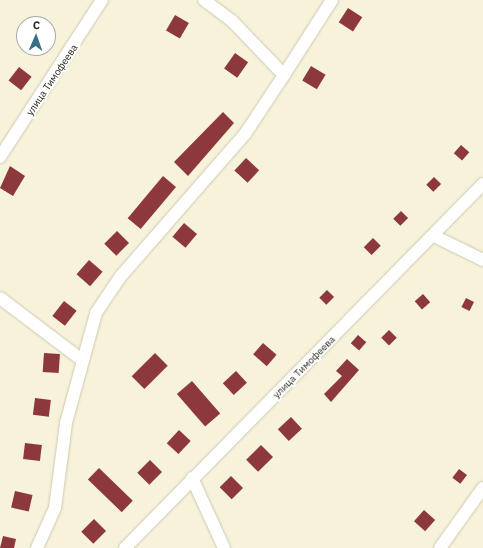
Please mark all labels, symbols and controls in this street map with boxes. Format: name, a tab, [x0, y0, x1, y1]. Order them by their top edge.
north arrow	[16, 16, 56, 56]
text: С	[33, 18, 40, 32]
street label: улица Тимофеева	[24, 42, 80, 118]
street label: улица Тимофеева	[270, 333, 338, 401]

